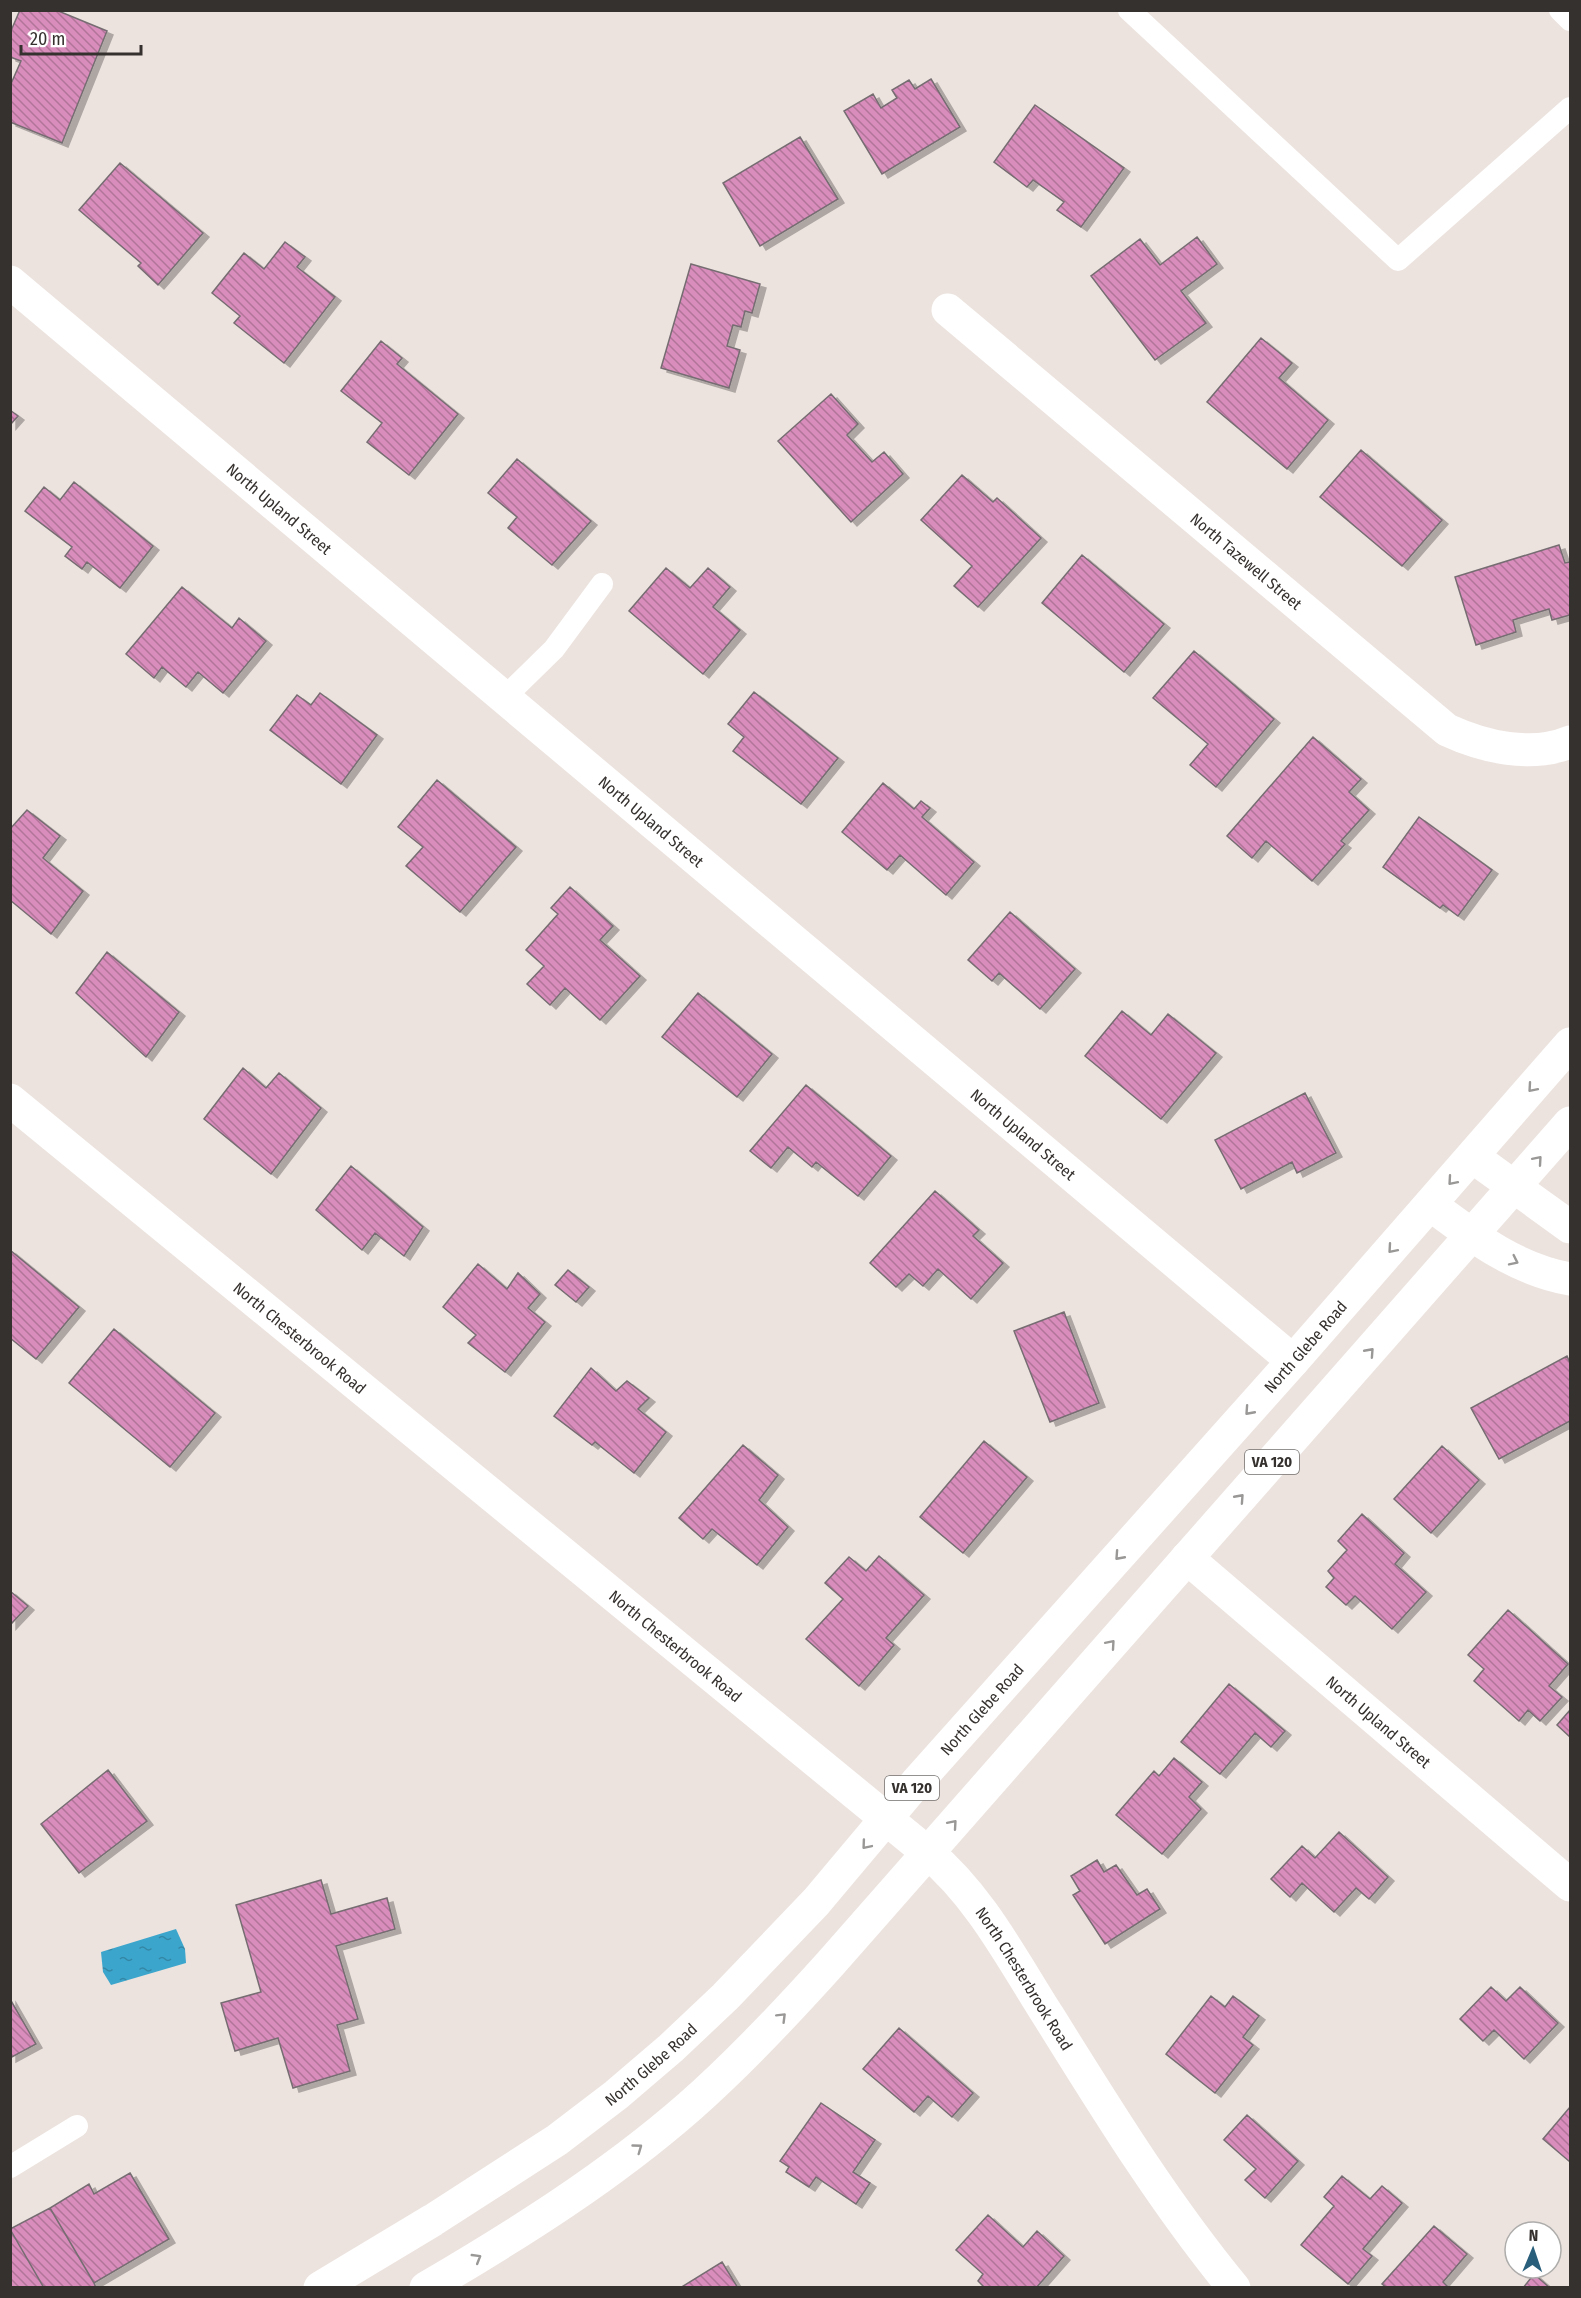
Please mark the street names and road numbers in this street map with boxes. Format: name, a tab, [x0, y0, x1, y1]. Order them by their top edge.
street label: North Upland Street	[223, 459, 336, 559]
street label: North Tazewell Street	[1186, 509, 1306, 614]
street label: North Upland Street	[595, 772, 708, 872]
street label: North Upland Street	[967, 1085, 1080, 1185]
street label: North Chesterbrook Road	[230, 1278, 370, 1398]
street label: North Glebe Road	[1260, 1297, 1351, 1397]
road number: VA 120	[1245, 1450, 1299, 1474]
street label: North Chesterbrook Road	[605, 1587, 745, 1706]
street label: North Glebe Road	[936, 1660, 1028, 1759]
street label: North Upland Street	[1322, 1672, 1435, 1772]
road number: VA 120	[885, 1776, 939, 1800]
street label: North Chesterbrook Road	[971, 1904, 1076, 2054]
street label: North Glebe Road	[601, 2020, 701, 2110]

